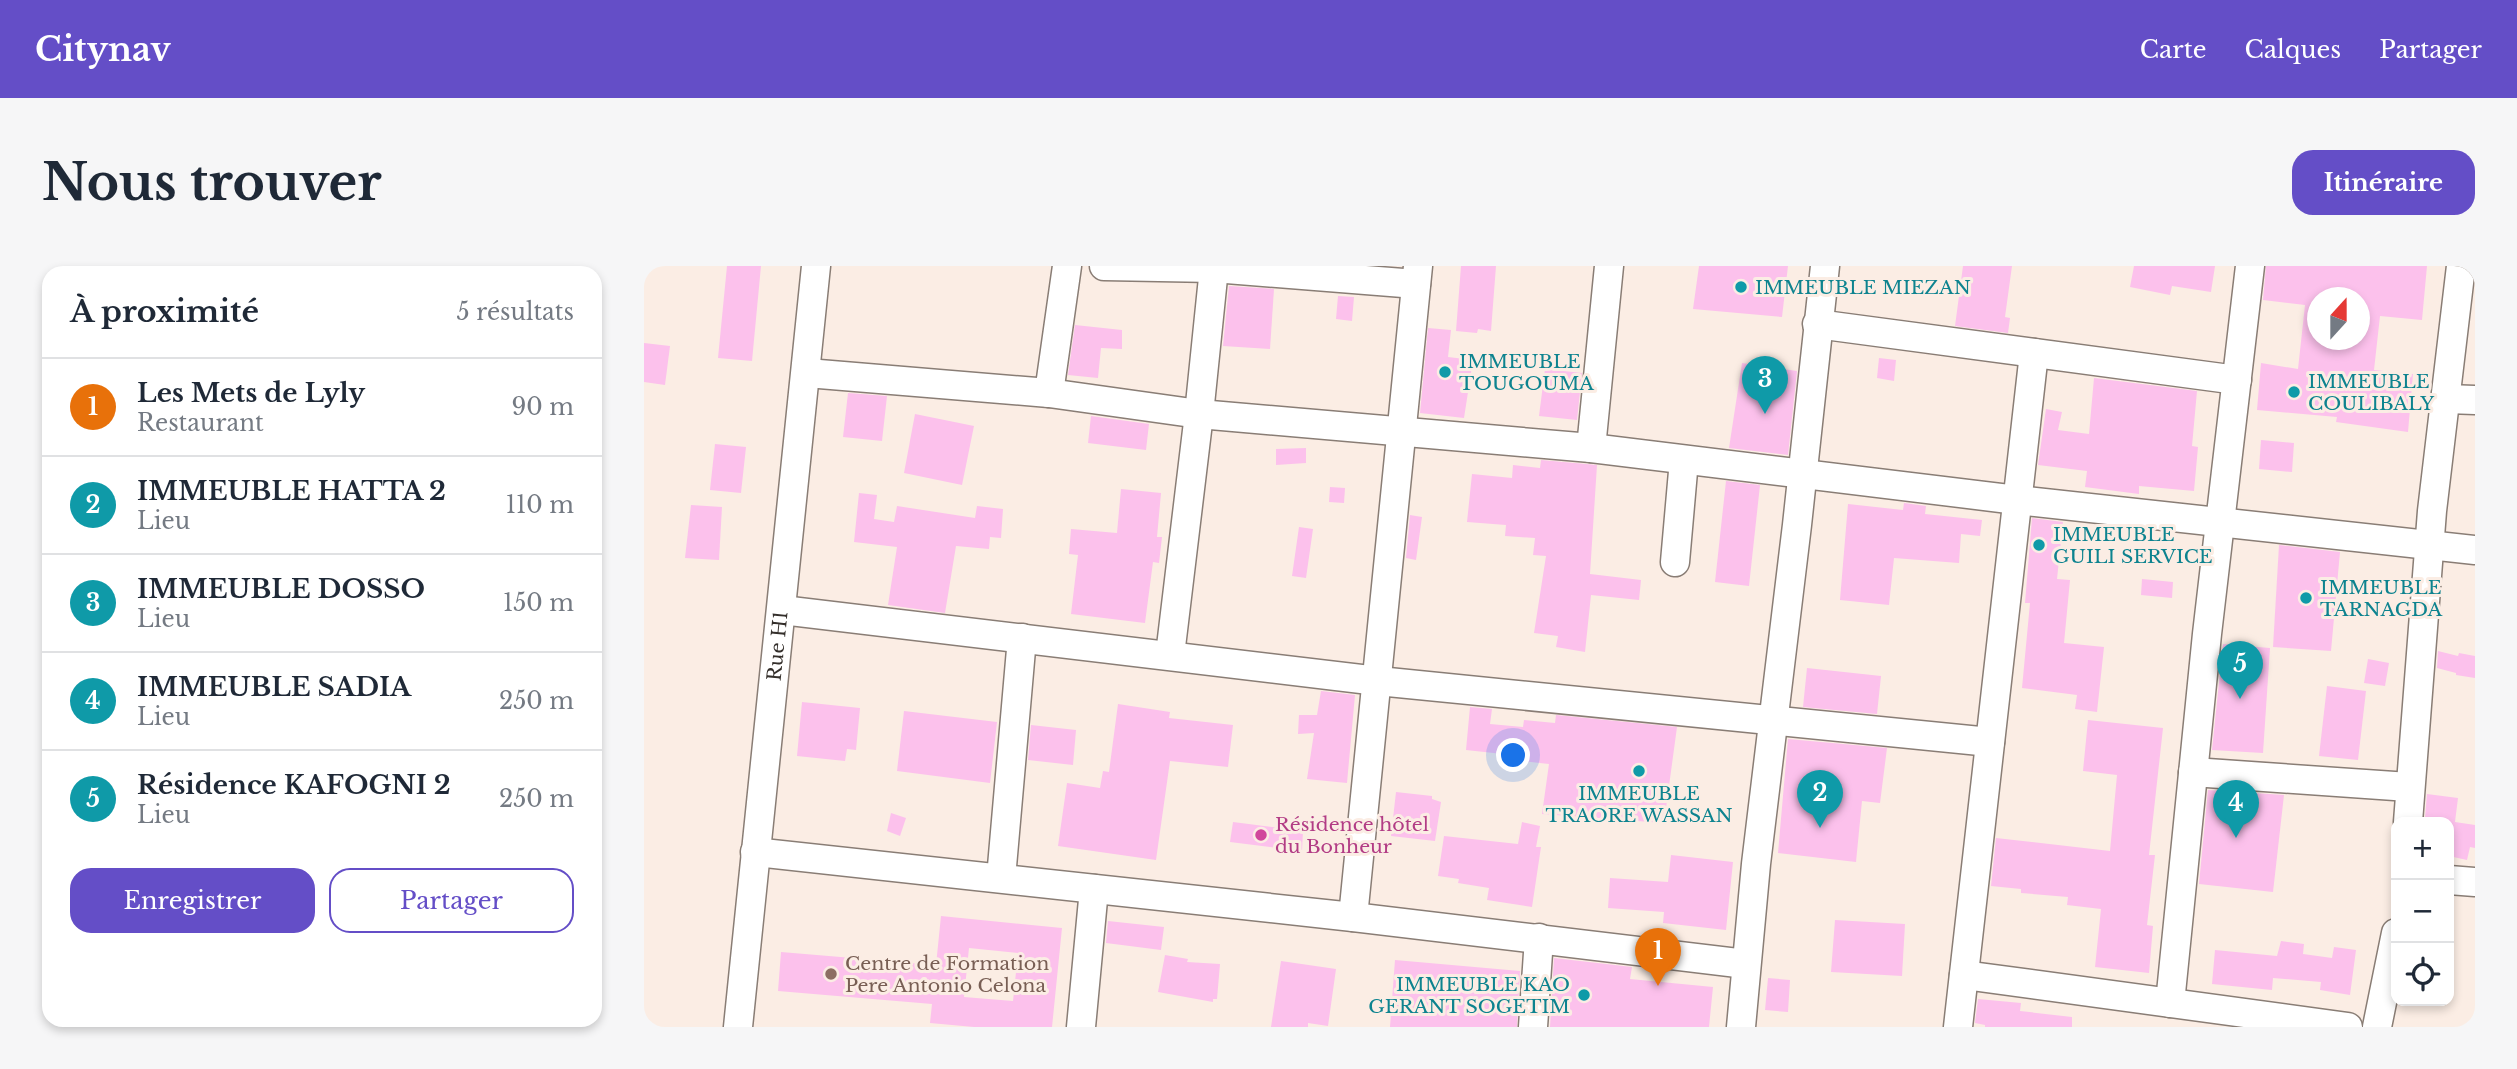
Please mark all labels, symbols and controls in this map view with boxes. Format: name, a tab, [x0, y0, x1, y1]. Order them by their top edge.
text: Citynav	[35, 29, 171, 70]
text: Carte	[2140, 35, 2206, 64]
text: Calques	[2244, 35, 2341, 64]
text: Partager	[2379, 35, 2482, 64]
button: Itinéraire	[2292, 150, 2475, 215]
text: Nous trouver	[42, 152, 382, 213]
place label: IMMEUBLE MIEZAN	[1755, 276, 1971, 299]
marker: IMMEUBLE MIEZAN	[1733, 279, 1749, 295]
north arrow	[2307, 287, 2370, 350]
text: À proximité	[70, 293, 259, 330]
text: 5 résultats	[457, 298, 574, 326]
place label: IMMEUBLE TOUGOUMA	[1459, 350, 1594, 395]
pin: 3	[1742, 356, 1788, 414]
marker: IMMEUBLE TOUGOUMA	[1437, 364, 1453, 380]
place label: IMMEUBLE COULIBALY	[2308, 370, 2434, 415]
text: Les Mets de Lyly	[137, 377, 365, 409]
marker: IMMEUBLE COULIBALY	[2286, 384, 2302, 400]
text: 1	[88, 393, 98, 421]
text: 90 m	[512, 393, 574, 421]
text: Restaurant	[137, 409, 264, 437]
text: IMMEUBLE HATTA 2	[137, 475, 446, 507]
text: 2	[86, 491, 100, 519]
text: 110 m	[506, 491, 574, 519]
text: Lieu	[137, 507, 190, 535]
place label: IMMEUBLE GUILI SERVICE	[2053, 523, 2213, 568]
marker: IMMEUBLE GUILI SERVICE	[2031, 537, 2047, 553]
text: IMMEUBLE DOSSO	[137, 573, 425, 605]
place label: IMMEUBLE TARNAGDA	[2320, 576, 2443, 621]
text: 3	[86, 589, 100, 617]
text: 150 m	[503, 589, 574, 617]
marker: IMMEUBLE TARNAGDA	[2298, 590, 2314, 606]
text: Lieu	[137, 605, 190, 633]
street label: Rue H1	[762, 610, 792, 682]
pin: 5	[2217, 641, 2263, 699]
text: IMMEUBLE SADIA	[137, 671, 411, 703]
text: 4	[85, 687, 101, 715]
text: 250 m	[499, 687, 574, 715]
text: Lieu	[137, 703, 190, 731]
your location	[1496, 738, 1530, 772]
marker: IMMEUBLE TRAORE WASSAN	[1631, 763, 1647, 779]
text: Résidence KAFOGNI 2	[137, 769, 451, 801]
pin: 2	[1797, 770, 1843, 828]
pin: 4	[2213, 780, 2259, 838]
place label: IMMEUBLE TRAORE WASSAN	[1545, 782, 1733, 827]
text: 5	[86, 785, 100, 813]
text: 250 m	[499, 785, 574, 813]
text: Lieu	[137, 801, 190, 829]
place label: Résidence hôtel du Bonheur	[1275, 813, 1429, 858]
map controls	[2391, 817, 2454, 1006]
button: +	[2391, 817, 2454, 880]
marker: Résidence hôtel du Bonheur	[1253, 827, 1269, 843]
button: Enregistrer	[70, 868, 315, 933]
button: Partager	[329, 868, 574, 933]
button: −	[2391, 880, 2454, 943]
pin: 1	[1635, 928, 1681, 986]
button: locate	[2391, 943, 2454, 1006]
place label: Centre de Formation Pere Antonio Celona	[845, 952, 1049, 997]
marker: Centre de Formation Pere Antonio Celona	[823, 966, 839, 982]
place label: IMMEUBLE KAO GERANT SOGETIM	[1368, 973, 1570, 1018]
marker: IMMEUBLE KAO GERANT SOGETIM	[1576, 987, 1592, 1003]

